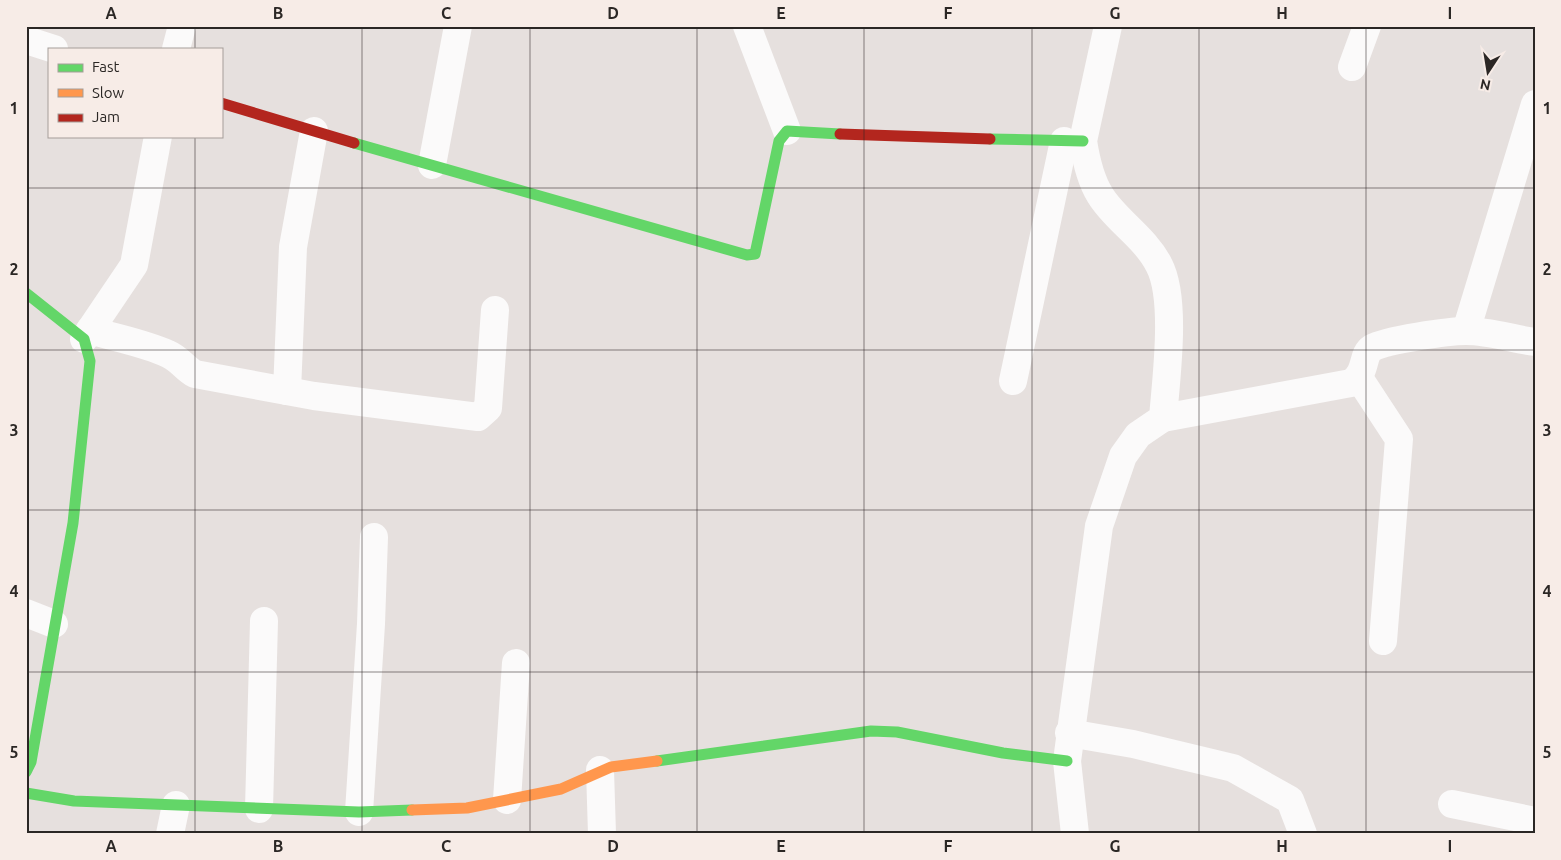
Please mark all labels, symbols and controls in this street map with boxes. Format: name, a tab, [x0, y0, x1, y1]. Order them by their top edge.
text: A	[105, 4, 117, 22]
text: B	[273, 4, 283, 22]
text: C	[441, 4, 451, 22]
text: D	[607, 4, 619, 22]
text: E	[776, 4, 786, 22]
text: F	[944, 4, 953, 22]
text: G	[1109, 4, 1121, 22]
text: H	[1276, 4, 1288, 22]
text: I	[1448, 4, 1452, 22]
legend	[48, 48, 222, 138]
north arrow	[1464, 48, 1514, 98]
text: Fast	[92, 58, 120, 75]
text: N	[1479, 76, 1492, 94]
text: Slow	[92, 84, 125, 101]
text: 1	[9, 99, 19, 117]
text: 1	[1542, 99, 1552, 117]
text: Jam	[92, 108, 120, 125]
text: 2	[9, 260, 19, 278]
text: 2	[1542, 260, 1552, 278]
text: 3	[9, 421, 19, 439]
text: 3	[1542, 421, 1552, 439]
text: 4	[9, 582, 19, 600]
text: 4	[1542, 582, 1552, 600]
text: 5	[9, 743, 19, 761]
text: 5	[1542, 743, 1552, 761]
text: A	[105, 837, 117, 855]
text: B	[273, 837, 283, 855]
text: C	[441, 837, 451, 855]
text: D	[607, 837, 619, 855]
text: E	[776, 837, 786, 855]
text: F	[944, 837, 953, 855]
text: G	[1109, 837, 1121, 855]
text: H	[1276, 837, 1288, 855]
text: I	[1448, 837, 1452, 855]

